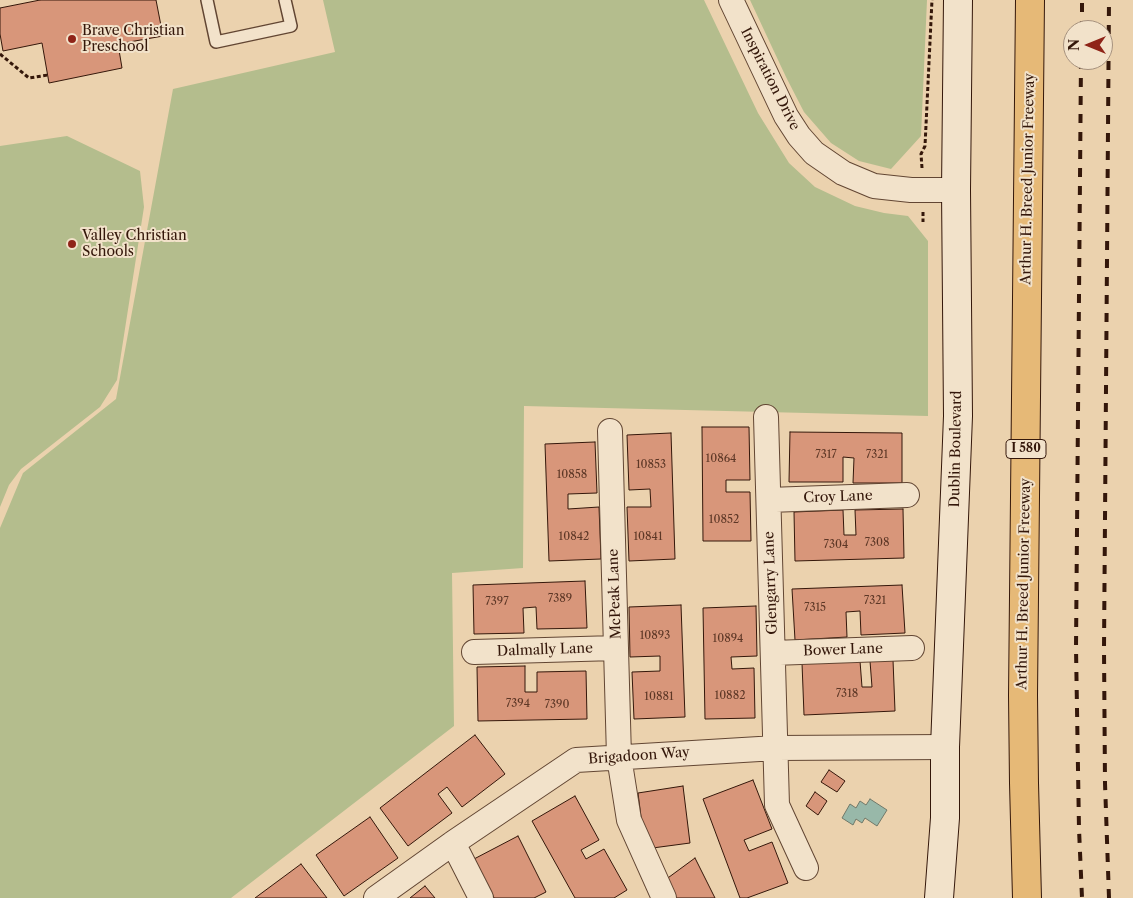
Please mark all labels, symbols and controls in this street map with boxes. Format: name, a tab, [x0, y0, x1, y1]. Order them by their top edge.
north arrow	[1063, 20, 1113, 70]
place label: Brave Christian Preschool	[82, 23, 184, 56]
street label: Inspiration Drive	[737, 25, 803, 133]
marker: Brave Christian Preschool	[66, 33, 78, 45]
text: N	[1065, 39, 1083, 51]
street label: Arthur H. Breed Junior Freeway	[1018, 73, 1038, 285]
place label: Valley Christian Schools	[82, 228, 187, 260]
marker: Valley Christian Schools	[66, 238, 78, 250]
street label: Dublin Boulevard	[947, 390, 965, 508]
road number: I 580	[1006, 439, 1046, 458]
house number: 7317	[815, 448, 837, 462]
house number: 7321	[866, 448, 888, 462]
house number: 10864	[706, 452, 736, 466]
house number: 10853	[636, 458, 666, 472]
house number: 10858	[557, 468, 587, 482]
street label: Arthur H. Breed Junior Freeway	[1014, 478, 1034, 690]
street label: Croy Lane	[803, 487, 873, 507]
house number: 10852	[709, 513, 739, 527]
house number: 10842	[559, 530, 589, 544]
house number: 10841	[633, 530, 663, 544]
street label: Glengarry Lane	[761, 531, 781, 635]
house number: 7308	[865, 536, 889, 550]
house number: 7304	[824, 538, 848, 552]
street label: McPeak Lane	[605, 549, 625, 639]
house number: 7389	[548, 592, 572, 606]
house number: 7321	[864, 594, 886, 608]
house number: 7397	[485, 595, 509, 609]
house number: 7315	[804, 601, 826, 615]
house number: 10893	[640, 629, 670, 643]
house number: 10894	[713, 632, 743, 646]
street label: Dalmally Lane	[497, 640, 593, 660]
street label: Bower Lane	[803, 640, 883, 660]
house number: 7318	[836, 687, 858, 701]
house number: 10882	[715, 689, 745, 703]
house number: 10881	[644, 690, 674, 704]
house number: 7394	[506, 697, 530, 711]
house number: 7390	[545, 698, 569, 712]
street label: Brigadoon Way	[588, 744, 690, 768]

